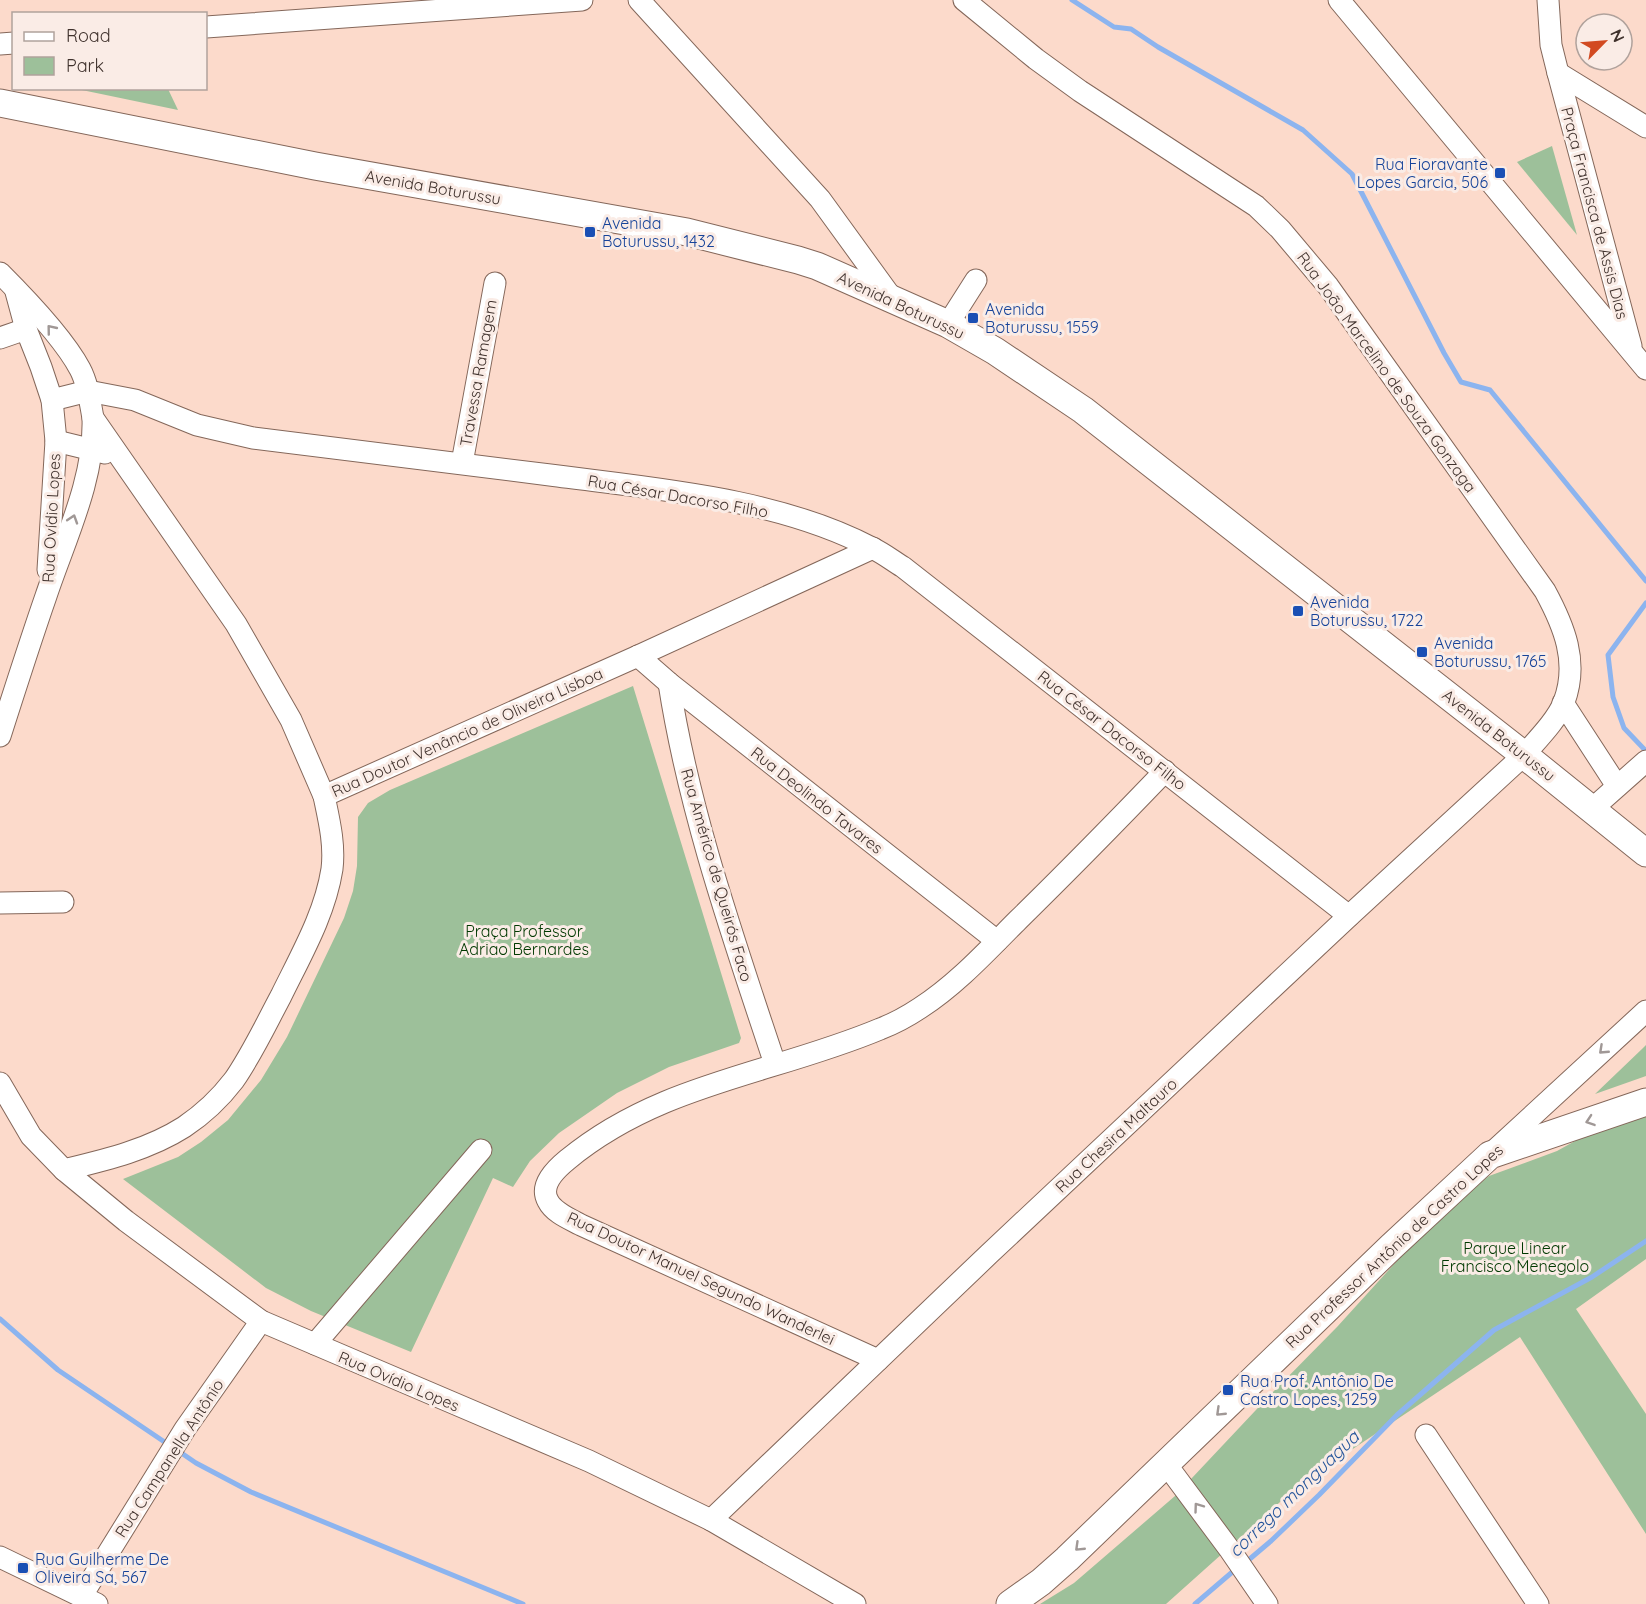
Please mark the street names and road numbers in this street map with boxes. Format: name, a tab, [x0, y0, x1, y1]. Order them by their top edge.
street label: Praça Francisca de Assis Dias	[1557, 105, 1633, 321]
street label: Avenida Boturussu	[363, 165, 503, 209]
street label: Rua João Marcelino de Souza Gonzaga	[1293, 248, 1481, 496]
street label: Avenida Boturussu	[834, 267, 968, 343]
street label: Travessa Ramagem	[455, 298, 501, 448]
street label: Rua Ovídio Lopes	[38, 453, 64, 583]
street label: Rua César Dacorso Filho	[586, 470, 770, 522]
street label: Rua Doutor Venâncio de Oliveira Lisboa	[328, 663, 606, 801]
street label: Rua César Dacorso Filho	[1034, 666, 1190, 794]
street label: Avenida Boturussu	[1439, 685, 1559, 785]
street label: Rua Deolindo Tavares	[747, 742, 887, 858]
street label: Rua Américo de Queirós Faco	[677, 766, 757, 984]
street label: Rua Chesira Maltauro	[1051, 1073, 1181, 1197]
street label: Rua Professor Antônio de Castro Lopes	[1281, 1140, 1507, 1352]
street label: Rua Doutor Manuel Segundo Wanderlei	[564, 1207, 838, 1349]
street label: Rua Ovídio Lopes	[336, 1347, 462, 1415]
street label: Rua Campanella Antônio	[110, 1375, 228, 1541]

